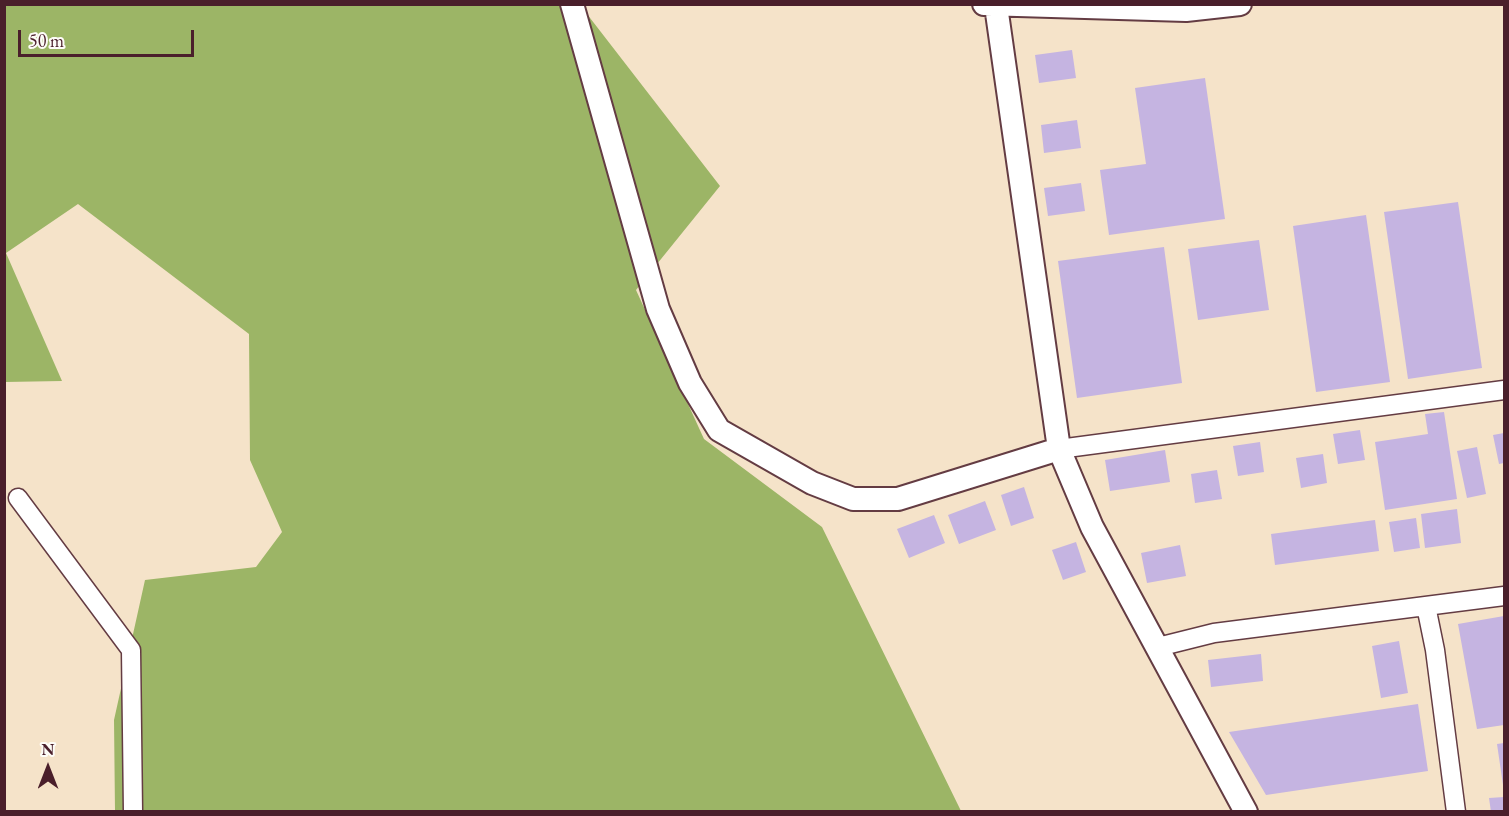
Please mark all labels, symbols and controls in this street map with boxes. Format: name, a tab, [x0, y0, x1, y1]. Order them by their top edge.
scale bar	[21, 18, 196, 56]
text: 50 m	[29, 29, 64, 52]
north arrow	[18, 738, 78, 798]
text: N	[42, 739, 54, 760]

